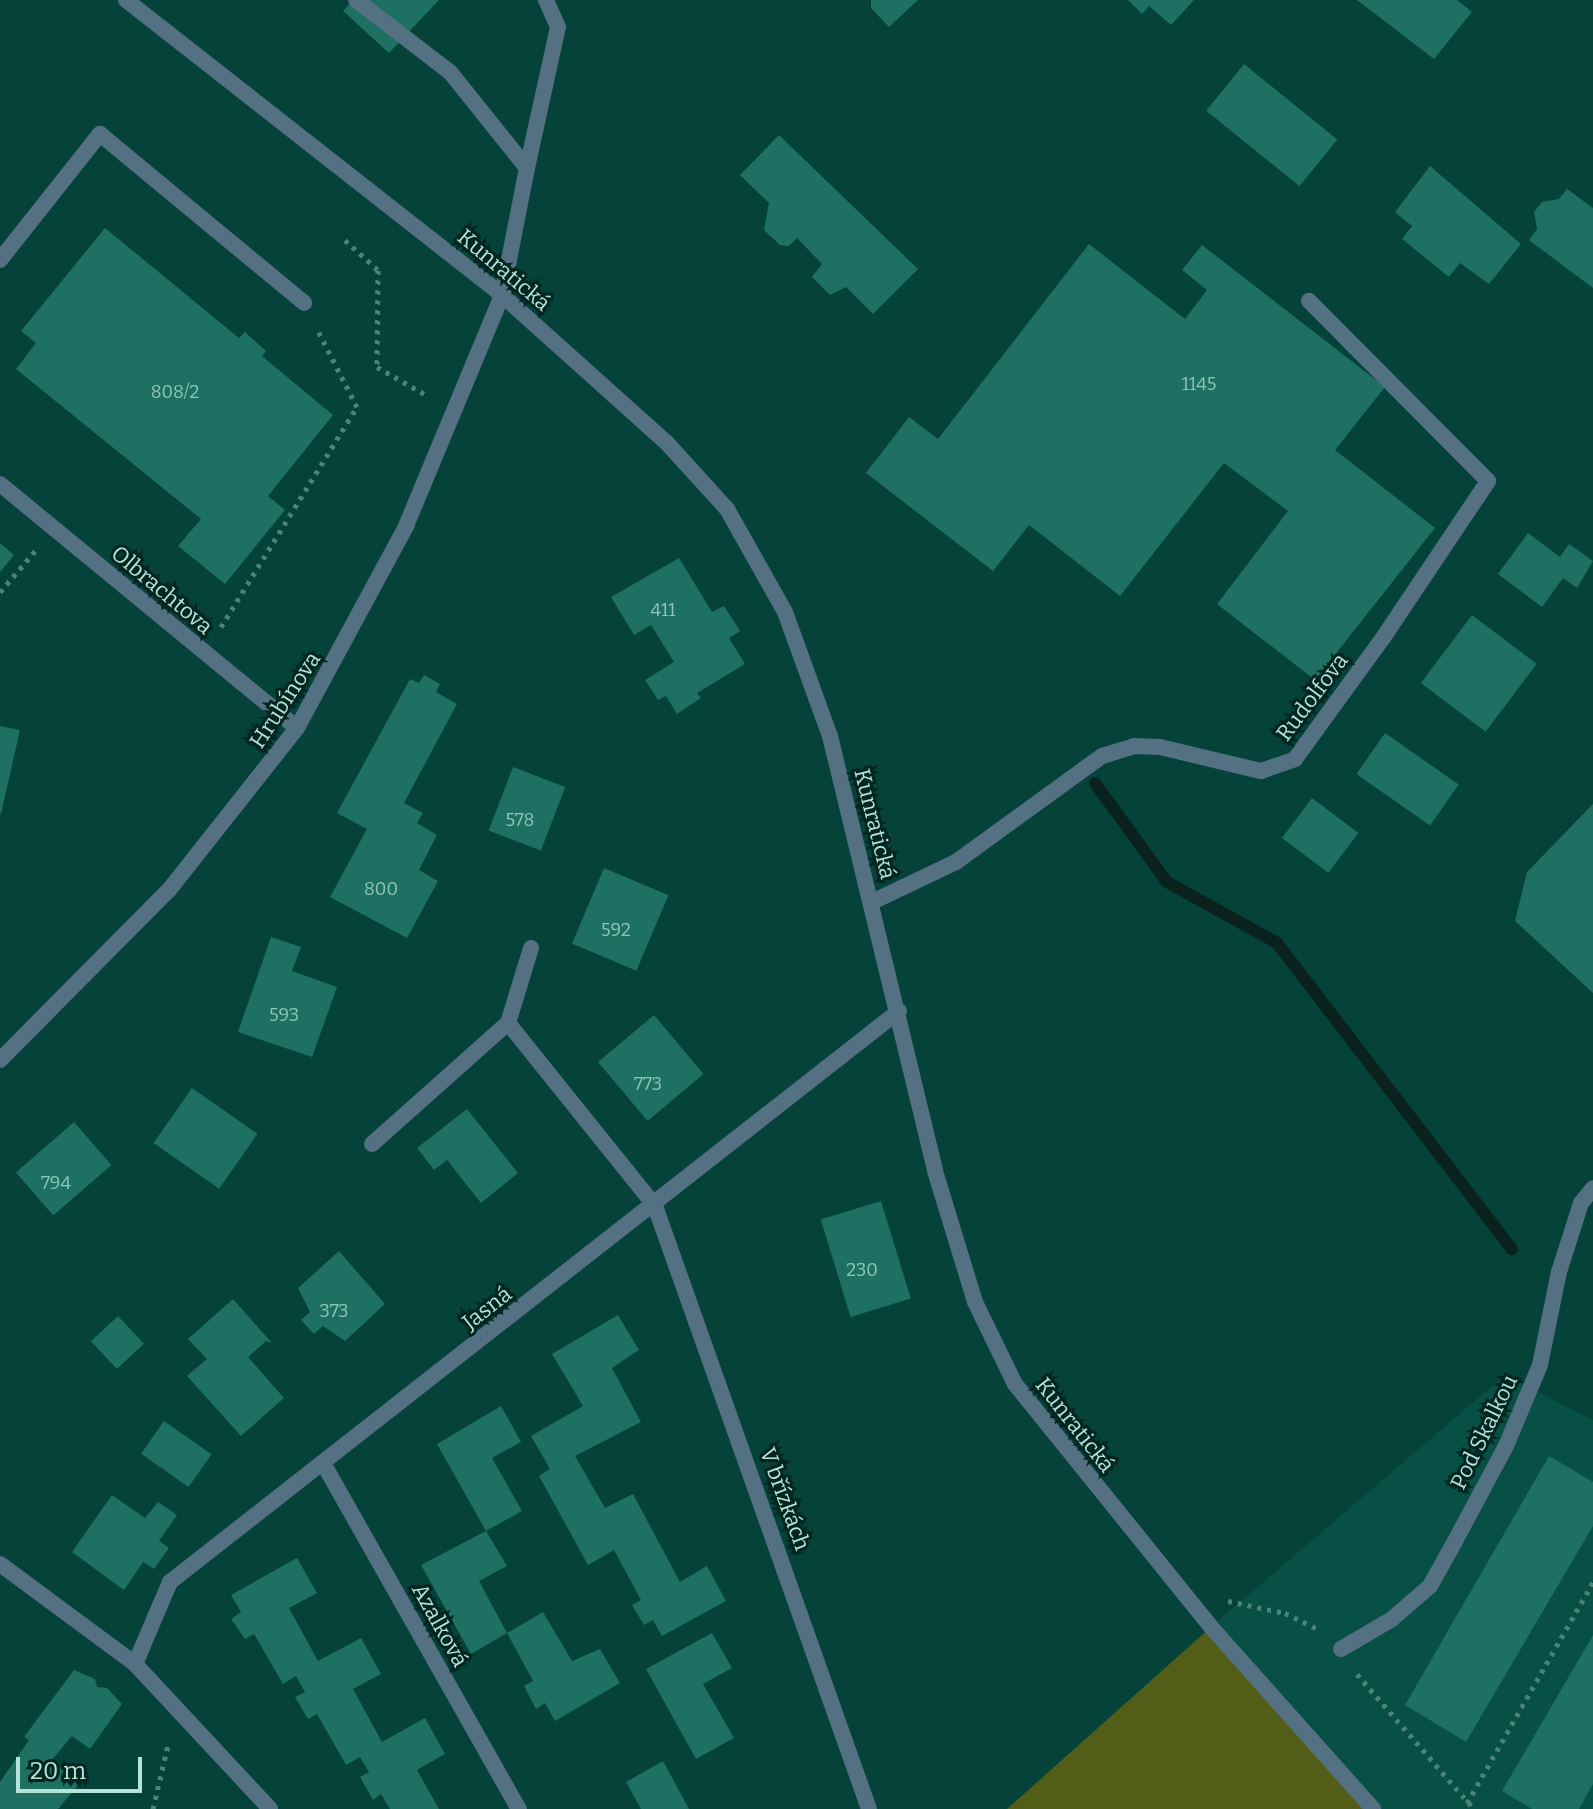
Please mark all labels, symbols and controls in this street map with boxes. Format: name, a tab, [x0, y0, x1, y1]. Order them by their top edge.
street label: Kunratická	[452, 224, 556, 316]
house number: 1145	[1182, 373, 1216, 395]
house number: 808/2	[151, 381, 199, 403]
street label: Olbrachtova	[106, 540, 218, 640]
house number: 411	[650, 599, 676, 621]
street label: Hrubínova	[244, 647, 326, 753]
street label: Rudolfova	[1271, 648, 1353, 746]
street label: Kunratická	[849, 766, 901, 882]
house number: 578	[506, 809, 534, 831]
house number: 800	[364, 878, 398, 900]
house number: 592	[601, 919, 631, 941]
house number: 593	[269, 1004, 299, 1026]
house number: 773	[634, 1073, 662, 1095]
house number: 794	[41, 1172, 71, 1194]
house number: 230	[846, 1259, 878, 1281]
street label: Jasná	[457, 1281, 517, 1335]
house number: 373	[319, 1300, 349, 1322]
street label: Pod Skalkou	[1445, 1370, 1523, 1494]
street label: Kunratická	[1030, 1372, 1120, 1478]
street label: V břízkách	[754, 1444, 816, 1554]
street label: Azalková	[406, 1579, 474, 1671]
scale bar	[20, 1741, 146, 1791]
text: 20 m	[30, 1757, 86, 1785]

